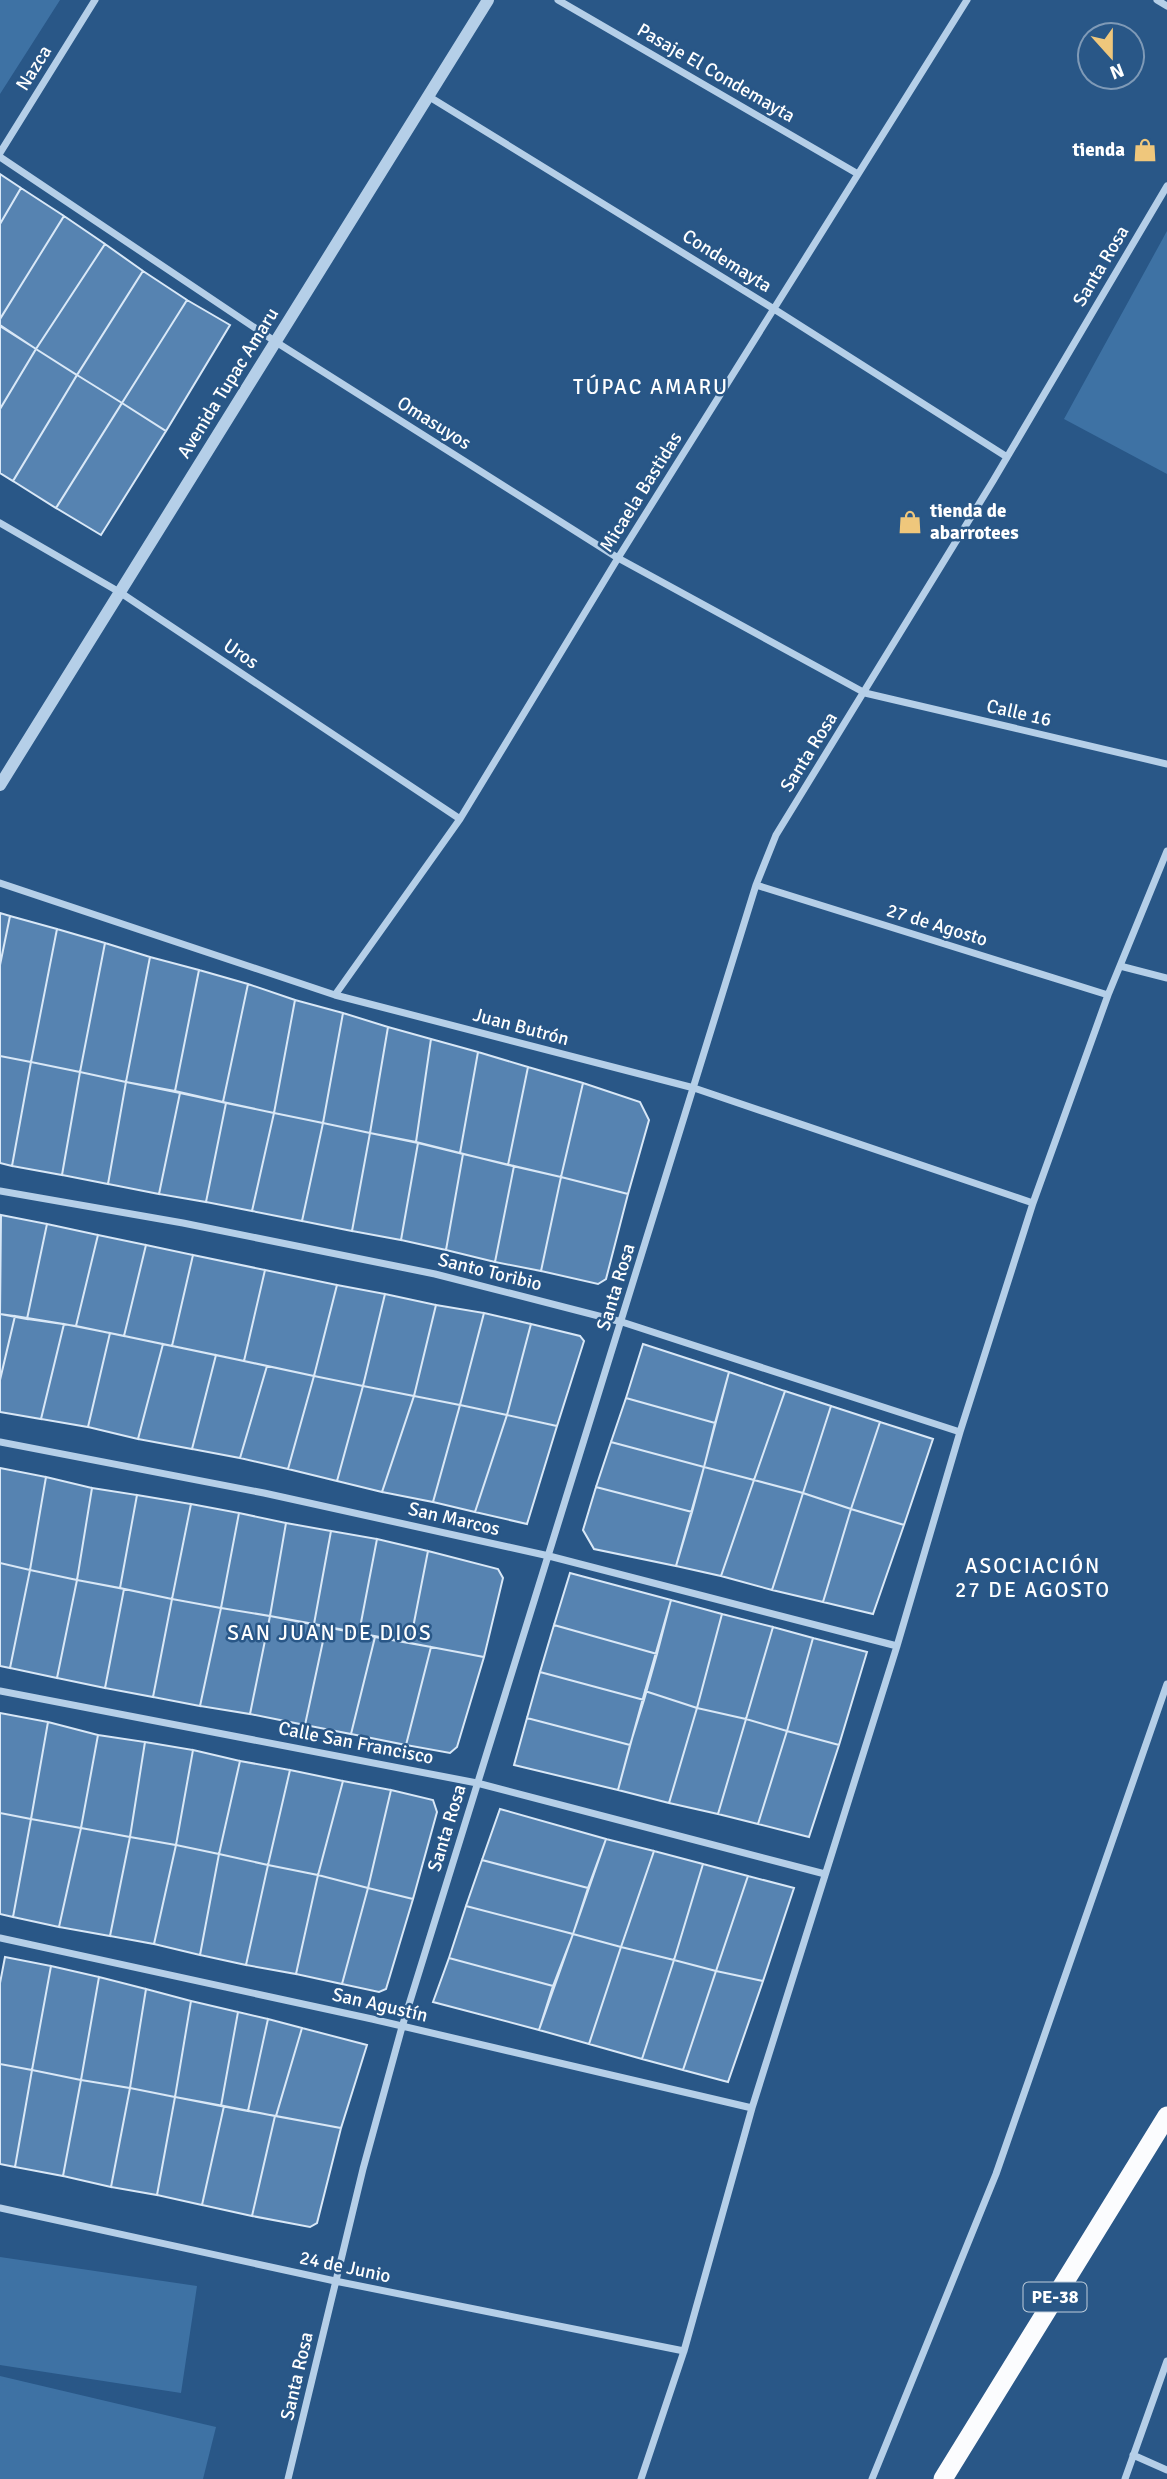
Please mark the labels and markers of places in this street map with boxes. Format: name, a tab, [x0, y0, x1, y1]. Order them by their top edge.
shop icon: tienda	[1131, 136, 1159, 164]
place label: tienda	[1071, 138, 1125, 162]
place label: tienda de abarrotees	[929, 499, 1019, 545]
shop icon: tienda de abarrotees	[896, 508, 924, 536]

